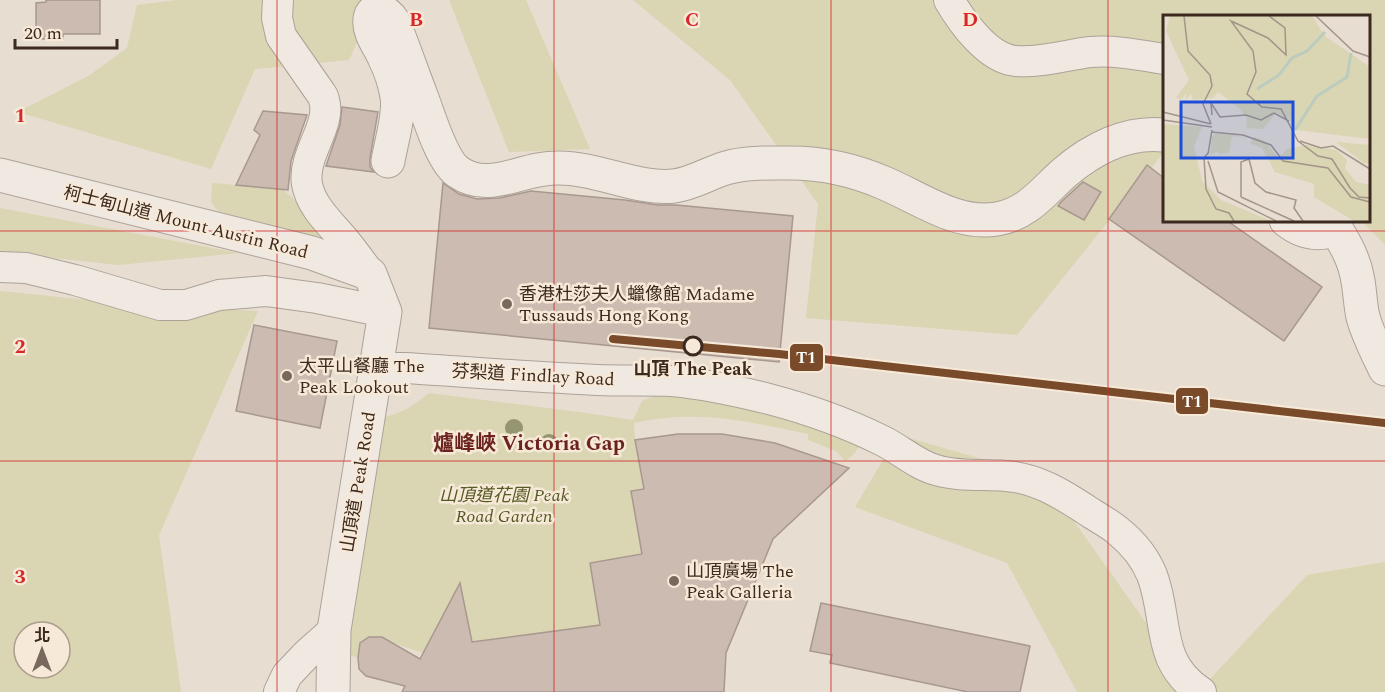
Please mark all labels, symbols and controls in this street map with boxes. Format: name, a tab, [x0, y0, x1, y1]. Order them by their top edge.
text: B	[409, 5, 423, 35]
text: C	[685, 5, 699, 35]
text: D	[962, 5, 978, 35]
scale bar	[15, 12, 117, 50]
inset map	[1163, 15, 1370, 222]
text: 20 m	[24, 20, 62, 47]
text: 1	[14, 101, 26, 131]
street label: 柯士甸山道 Mount Austin Road	[61, 179, 311, 266]
place label: 香港杜莎夫人蠟像館 Madame Tussauds Hong Kong	[519, 281, 755, 329]
marker: 香港杜莎夫人蠟像館 Madame Tussauds Hong Kong	[500, 297, 514, 311]
text: 2	[14, 332, 26, 362]
marker: 山頂 The Peak	[683, 336, 703, 356]
line badge: T1	[789, 343, 824, 372]
text: T1	[796, 346, 816, 370]
place label: 太平山餐廳 The Peak Lookout	[299, 353, 425, 401]
place label: 山頂 The Peak	[634, 356, 753, 383]
street label: 芬梨道 Findlay Road	[451, 358, 615, 393]
marker: 太平山餐廳 The Peak Lookout	[280, 369, 294, 383]
line badge: T1	[1175, 387, 1209, 415]
text: T1	[1182, 390, 1202, 414]
street label: 山頂道 Peak Road	[334, 410, 383, 554]
district label: 爐峰峽 Victoria Gap	[433, 428, 625, 460]
park label: 山頂道花園 Peak Road Garden	[439, 482, 570, 530]
place label: 山頂廣場 The Peak Galleria	[686, 558, 794, 606]
text: 3	[14, 562, 26, 592]
marker: 山頂廣場 The Peak Galleria	[667, 574, 681, 588]
north arrow	[12, 620, 72, 680]
text: 北	[34, 624, 50, 648]

